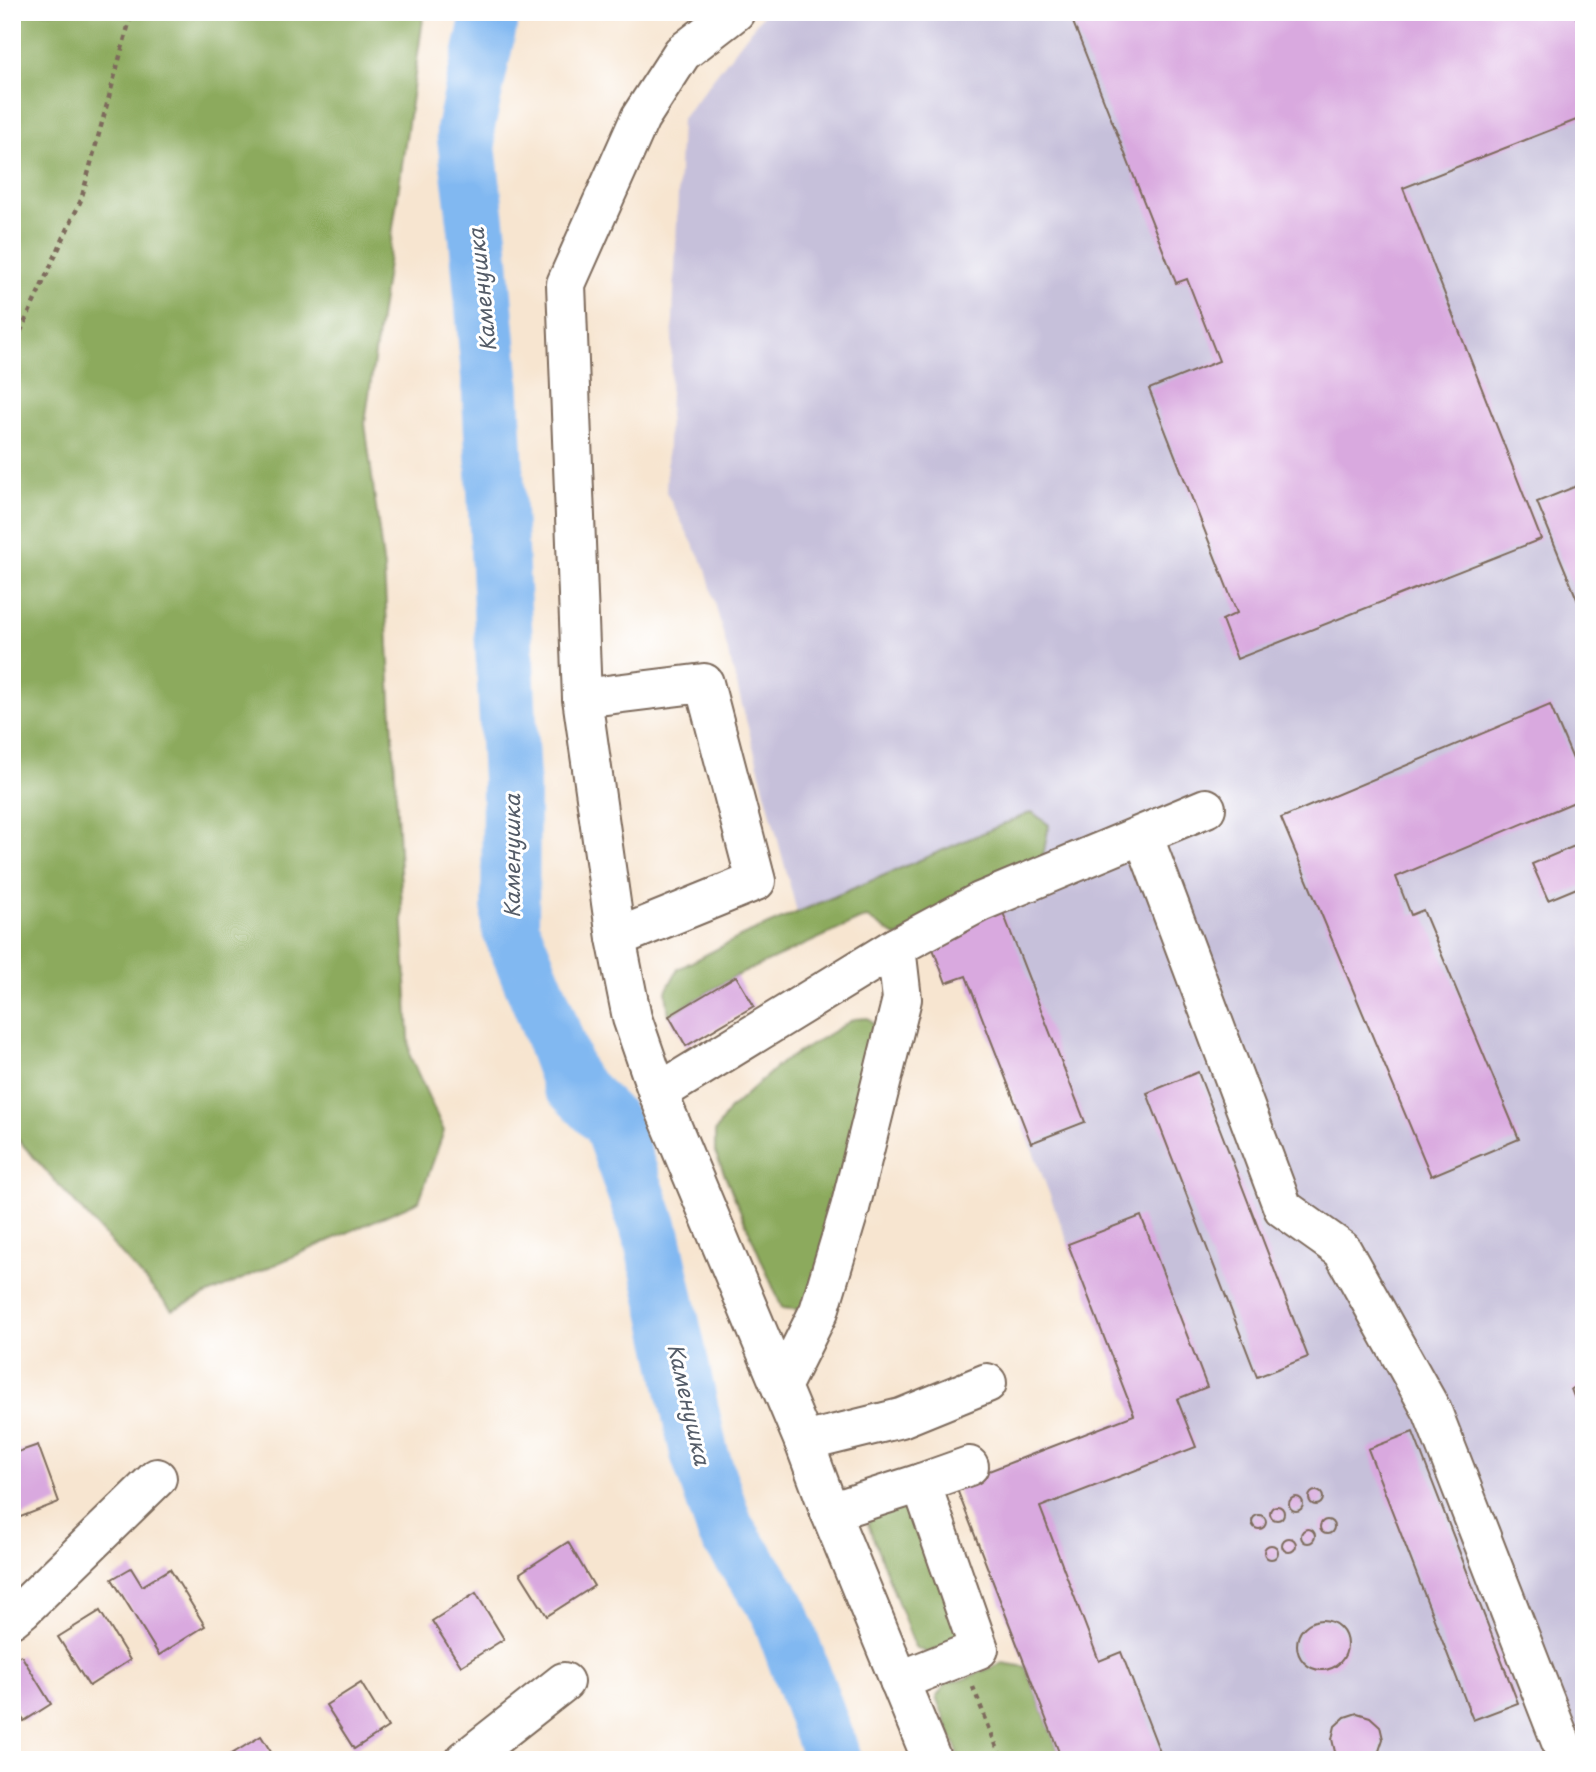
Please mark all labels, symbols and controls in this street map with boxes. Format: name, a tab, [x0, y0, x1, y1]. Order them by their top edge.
water label: Каменушка	[459, 226, 503, 353]
water label: Каменушка	[495, 793, 527, 918]
water label: Каменушка	[660, 1340, 720, 1469]

